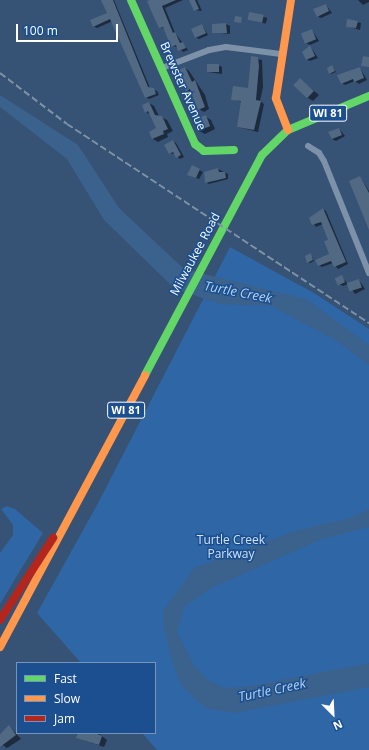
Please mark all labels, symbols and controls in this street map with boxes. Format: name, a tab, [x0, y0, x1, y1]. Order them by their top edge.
scale bar	[18, 16, 120, 42]
text: 100 m	[23, 22, 58, 39]
street label: Brewster Avenue	[157, 40, 209, 132]
road number: WI 81	[309, 104, 347, 122]
street label: Milwaukee Road	[167, 210, 223, 298]
water label: Turtle Creek	[203, 278, 273, 306]
road number: WI 81	[107, 401, 145, 419]
park label: Turtle Creek Parkway	[197, 533, 265, 561]
legend	[16, 662, 156, 734]
text: Fast	[54, 670, 77, 687]
water label: Turtle Creek	[237, 675, 307, 705]
text: Slow	[54, 690, 80, 707]
north arrow	[313, 694, 353, 734]
text: Jam	[54, 710, 75, 727]
text: N	[331, 717, 345, 734]

